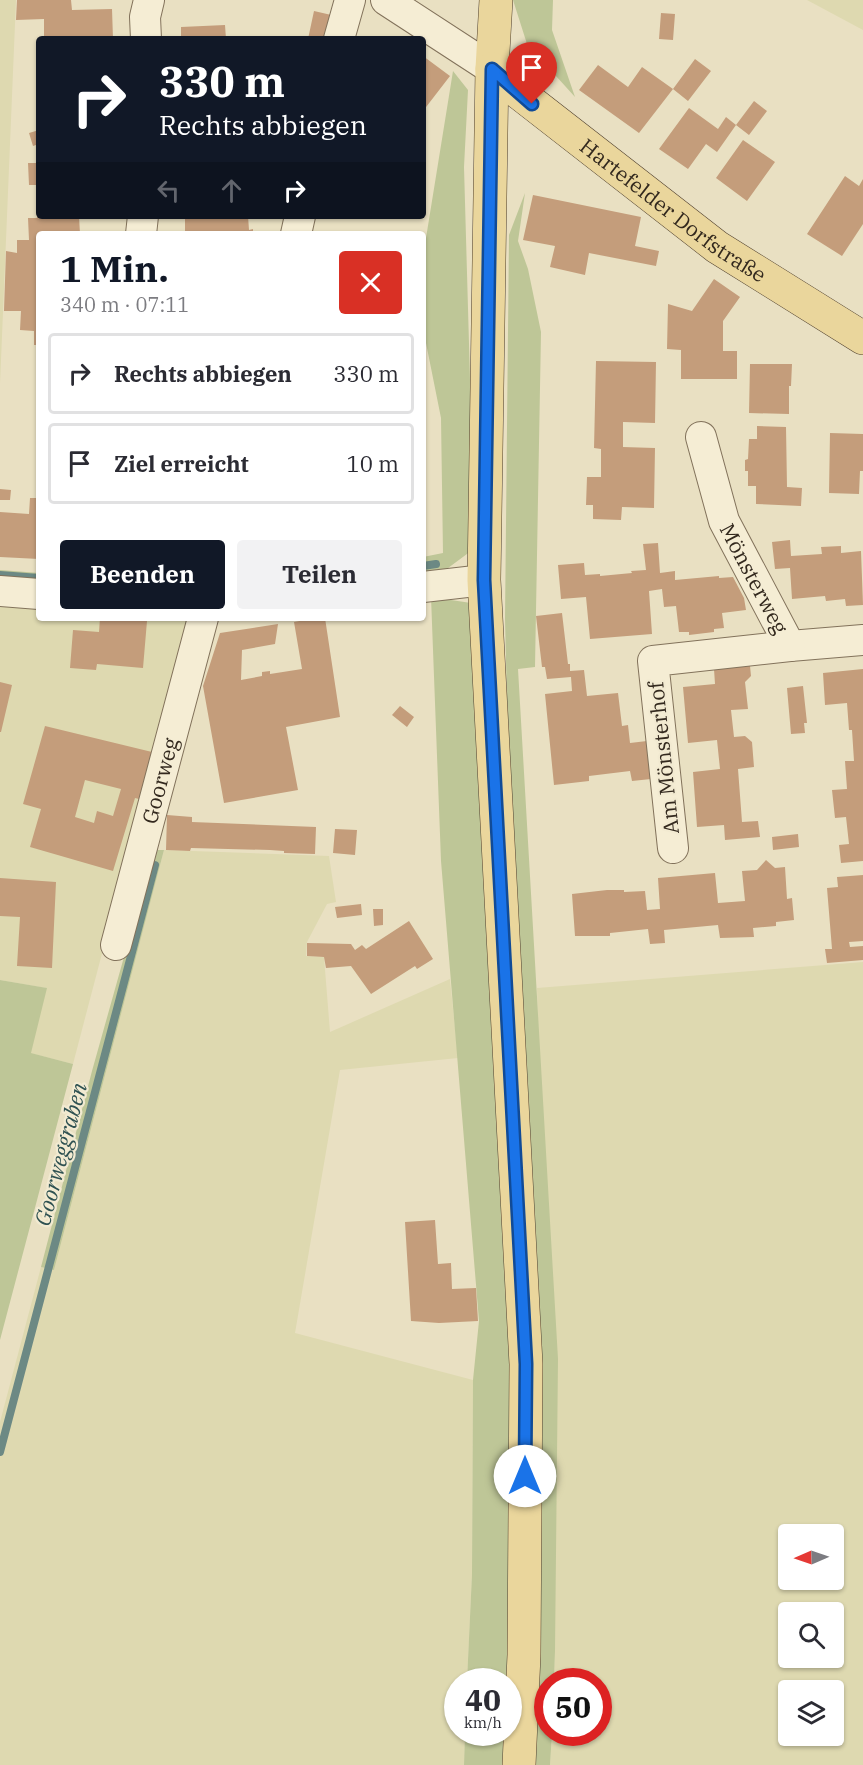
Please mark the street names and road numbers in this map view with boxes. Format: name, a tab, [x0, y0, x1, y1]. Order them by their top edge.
street label: Hartefelder Dorfstraße	[574, 132, 772, 288]
street label: Mönsterweg	[714, 518, 795, 639]
street label: Am Mönsterhof	[641, 679, 685, 836]
street label: Goorweg	[135, 734, 185, 827]

